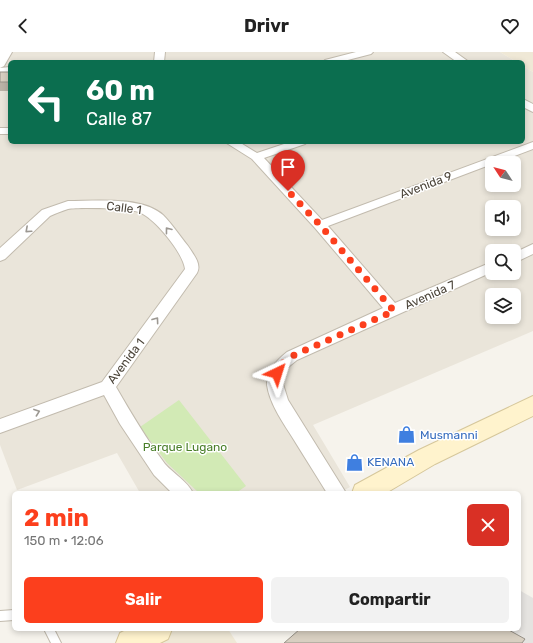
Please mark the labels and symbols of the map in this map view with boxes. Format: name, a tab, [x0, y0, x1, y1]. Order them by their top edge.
pin	[271, 150, 305, 191]
north arrow	[485, 156, 521, 192]
street label: Avenida 9	[398, 169, 454, 201]
street label: Calle 1	[106, 199, 142, 217]
one-way arrow	[25, 225, 33, 233]
one-way arrow	[166, 228, 173, 235]
street label: Avenida 7	[403, 278, 457, 312]
one-way arrow	[151, 317, 159, 324]
street label: Avenida 1	[105, 336, 147, 386]
position arrow	[256, 352, 298, 394]
one-way arrow	[33, 409, 40, 417]
shop icon: Musmanni	[397, 425, 417, 445]
place label: Musmanni	[420, 428, 478, 442]
park label: Parque Lugano	[143, 440, 227, 454]
shop icon: KENANA	[344, 452, 364, 472]
place label: KENANA	[367, 455, 414, 469]

